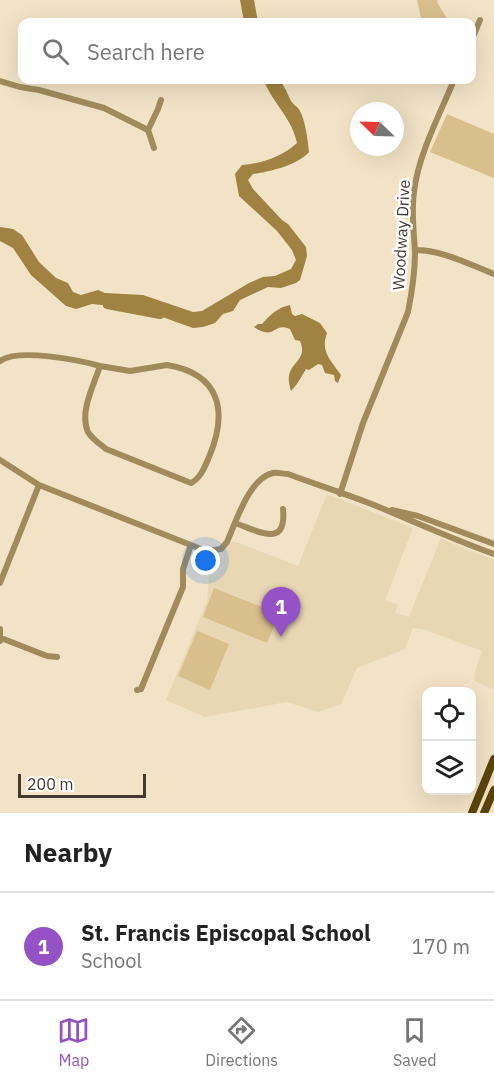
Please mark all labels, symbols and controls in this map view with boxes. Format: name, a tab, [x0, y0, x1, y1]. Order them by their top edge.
search box	[18, 18, 476, 84]
icon: search	[39, 35, 72, 68]
text: Search here	[87, 37, 205, 66]
north arrow	[350, 102, 404, 156]
street label: Woodway Drive	[388, 179, 414, 291]
your location	[191, 546, 220, 575]
pin: 1	[262, 588, 300, 637]
map controls	[422, 687, 476, 795]
button: locate	[422, 687, 476, 741]
button: layers	[422, 741, 476, 795]
scale bar	[18, 771, 146, 798]
text: 200 m	[27, 774, 74, 794]
text: Nearby	[24, 835, 112, 869]
text: St. Francis Episcopal School	[81, 918, 371, 947]
text: 1	[38, 933, 50, 960]
text: 170 m	[412, 933, 470, 960]
text: School	[81, 947, 142, 974]
tab: Map	[57, 1014, 90, 1070]
tab: Directions	[205, 1014, 278, 1070]
tab: Saved	[393, 1014, 437, 1070]

